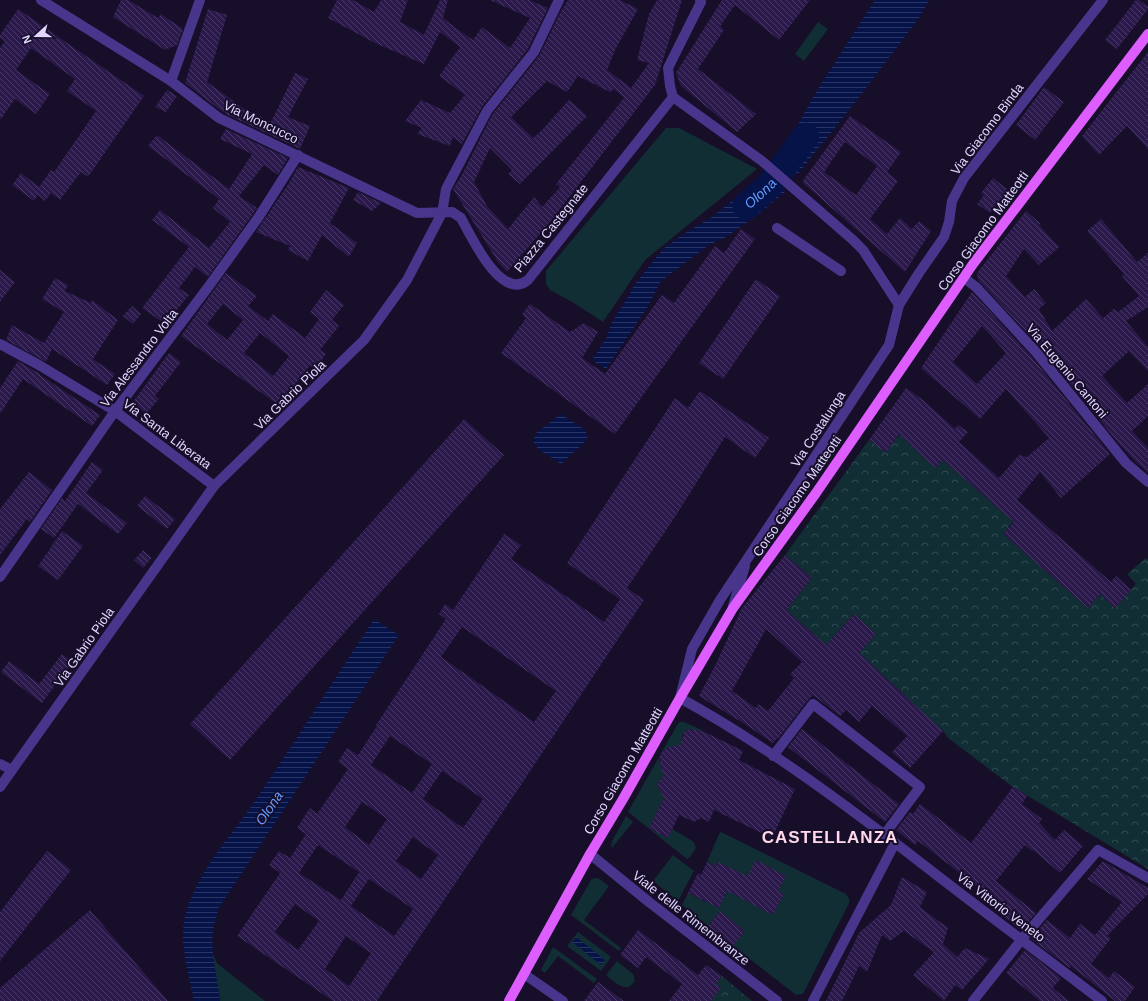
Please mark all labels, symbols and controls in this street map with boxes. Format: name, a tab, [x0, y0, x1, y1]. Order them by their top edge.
north arrow	[16, 16, 56, 56]
text: N	[20, 34, 34, 45]
street label: Via Giacomo Binda	[948, 80, 1027, 178]
street label: Via Moncucco	[221, 97, 301, 147]
street label: Corso Giacomo Matteotti	[935, 168, 1031, 294]
water label: Olona	[741, 175, 780, 212]
street label: Piazza Castegnate	[511, 181, 591, 275]
street label: Via Alessandro Volta	[97, 305, 181, 410]
street label: Via Eugenio Cantoni	[1023, 321, 1111, 421]
street label: Via Gabrio Piola	[251, 357, 329, 433]
street label: Via Costalunga	[788, 387, 849, 470]
street label: Via Santa Liberata	[120, 396, 215, 473]
street label: Corso Giacomo Matteotti	[750, 433, 844, 559]
street label: Via Gabrio Piola	[51, 604, 117, 690]
street label: Corso Giacomo Matteotti	[581, 705, 665, 837]
water label: Olona	[252, 788, 286, 828]
district label: CASTELLANZA	[762, 828, 898, 847]
street label: Viale delle Rimembranze	[630, 868, 752, 968]
street label: Via Vittorio Veneto	[954, 869, 1048, 945]

